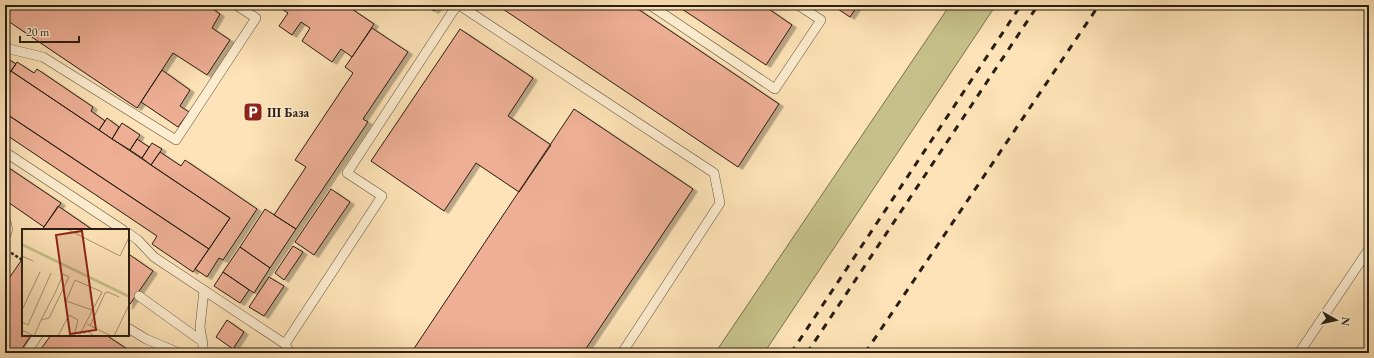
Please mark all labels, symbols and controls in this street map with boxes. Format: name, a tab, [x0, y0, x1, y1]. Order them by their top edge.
scale bar	[20, 18, 79, 44]
text: 20 m	[26, 24, 50, 40]
parking icon: III База	[242, 101, 264, 123]
place label: III База	[267, 104, 310, 121]
inset map	[22, 229, 129, 336]
north arrow	[1316, 300, 1356, 340]
text: N	[1338, 316, 1353, 327]

